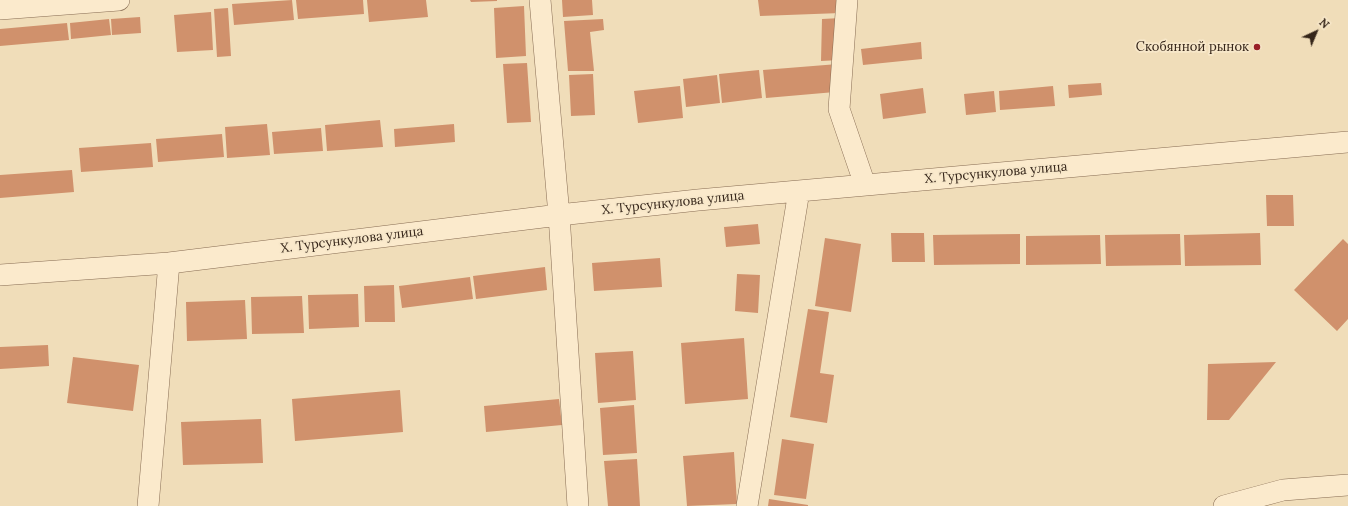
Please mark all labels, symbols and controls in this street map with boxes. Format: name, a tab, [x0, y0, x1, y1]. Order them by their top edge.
north arrow	[1296, 12, 1336, 52]
text: N	[1316, 15, 1332, 31]
place label: Скобянной рынок	[1136, 39, 1249, 55]
marker: Скобянной рынок	[1252, 42, 1262, 52]
street label: Х. Турсункулова улица	[924, 159, 1068, 187]
street label: Х. Турсункулова улица	[601, 188, 745, 218]
street label: Х. Турсункулова улица	[280, 224, 424, 256]

